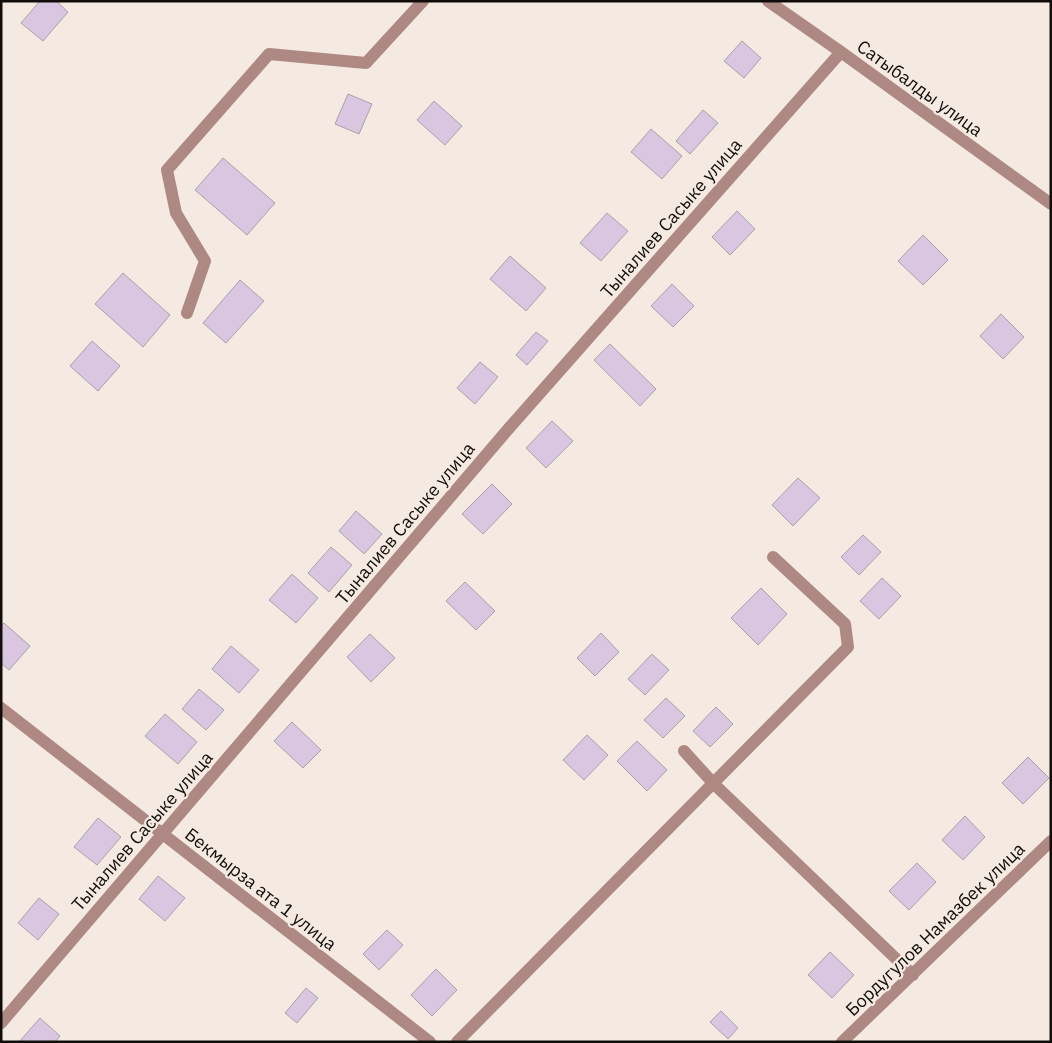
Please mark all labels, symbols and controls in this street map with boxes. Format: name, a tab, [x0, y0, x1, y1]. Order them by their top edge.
street label: Сатыбалды улица	[853, 35, 988, 142]
street label: Тыналиев Сасыке улица	[595, 133, 747, 303]
street label: Тыналиев Сасыке улица	[331, 437, 480, 609]
street label: Тыналиев Сасыке улица	[66, 746, 218, 916]
street label: Бекмырза ата 1 улица	[181, 823, 342, 956]
street label: Бордугулов Намазбек улица	[841, 837, 1030, 1021]

